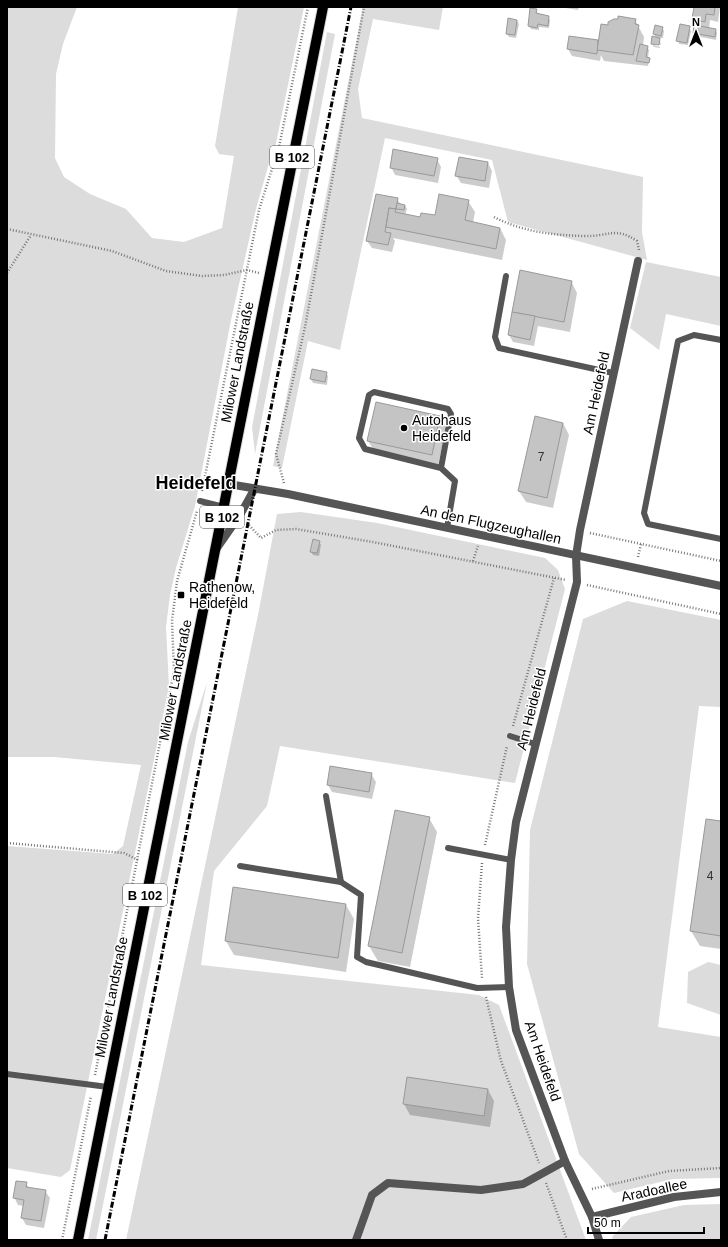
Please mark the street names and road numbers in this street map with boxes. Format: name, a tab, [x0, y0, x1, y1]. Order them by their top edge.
road number: B 102	[270, 146, 314, 168]
street label: Milower Landstraße	[217, 300, 257, 424]
street label: Am Heidefeld	[579, 350, 613, 436]
street label: An den Flugzeughallen	[419, 501, 563, 547]
road number: B 102	[200, 506, 244, 528]
street label: Milower Landstraße	[155, 618, 195, 742]
street label: Am Heidefeld	[513, 666, 549, 752]
road number: B 102	[123, 884, 167, 906]
street label: Milower Landstraße	[91, 935, 131, 1059]
street label: Am Heidefeld	[522, 1019, 564, 1103]
street label: Aradoallee	[620, 1175, 689, 1205]

